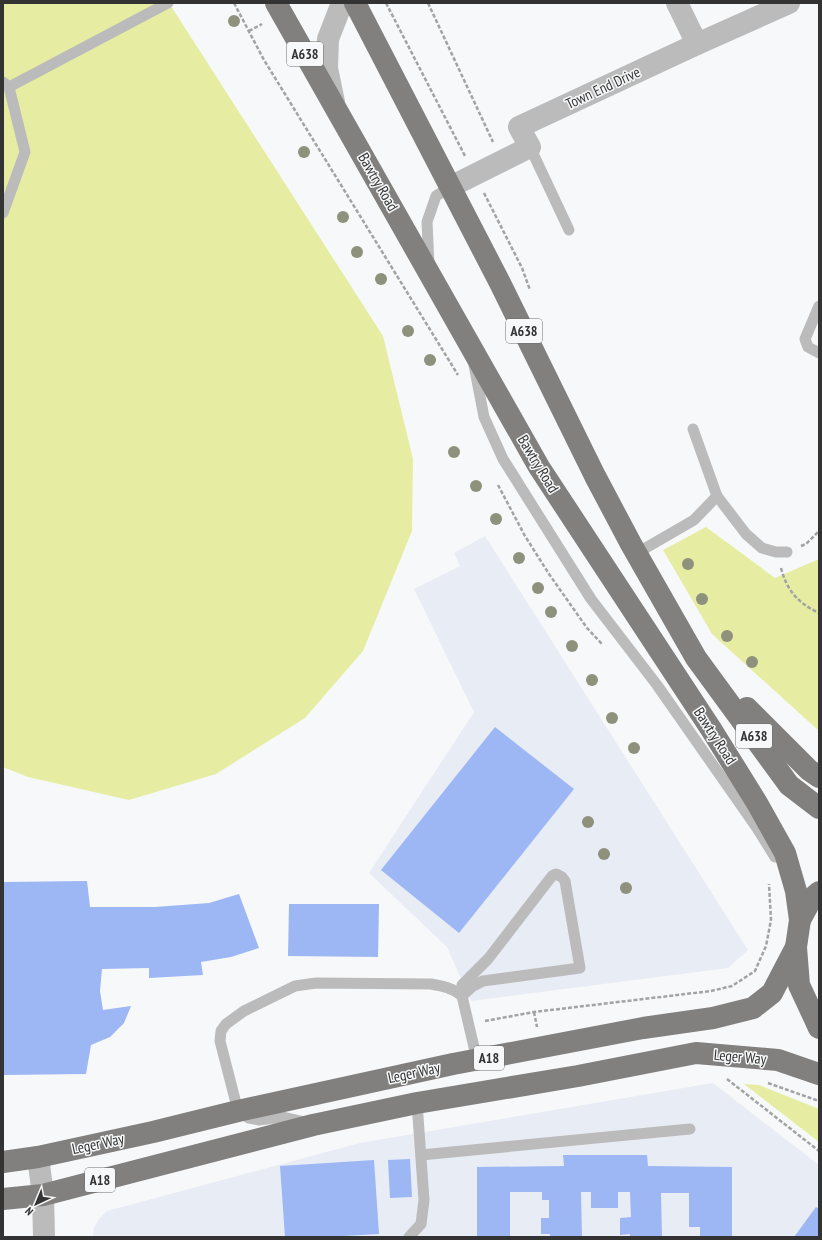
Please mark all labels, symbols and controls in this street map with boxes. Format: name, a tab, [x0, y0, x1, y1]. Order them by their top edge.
road number: A638	[287, 42, 323, 66]
street label: Town End Drive	[562, 62, 643, 113]
street label: Bawtry Road	[354, 149, 403, 214]
road number: A638	[506, 319, 542, 343]
street label: Bawtry Road	[514, 431, 563, 496]
street label: Bawtry Road	[690, 704, 741, 768]
road number: A638	[736, 724, 772, 748]
street label: Leger Way	[713, 1045, 767, 1068]
road number: A18	[474, 1046, 504, 1070]
street label: Leger Way	[386, 1058, 442, 1087]
street label: Leger Way	[70, 1129, 126, 1158]
road number: A18	[85, 1168, 115, 1192]
north arrow	[16, 1184, 56, 1224]
text: N	[22, 1204, 36, 1218]

